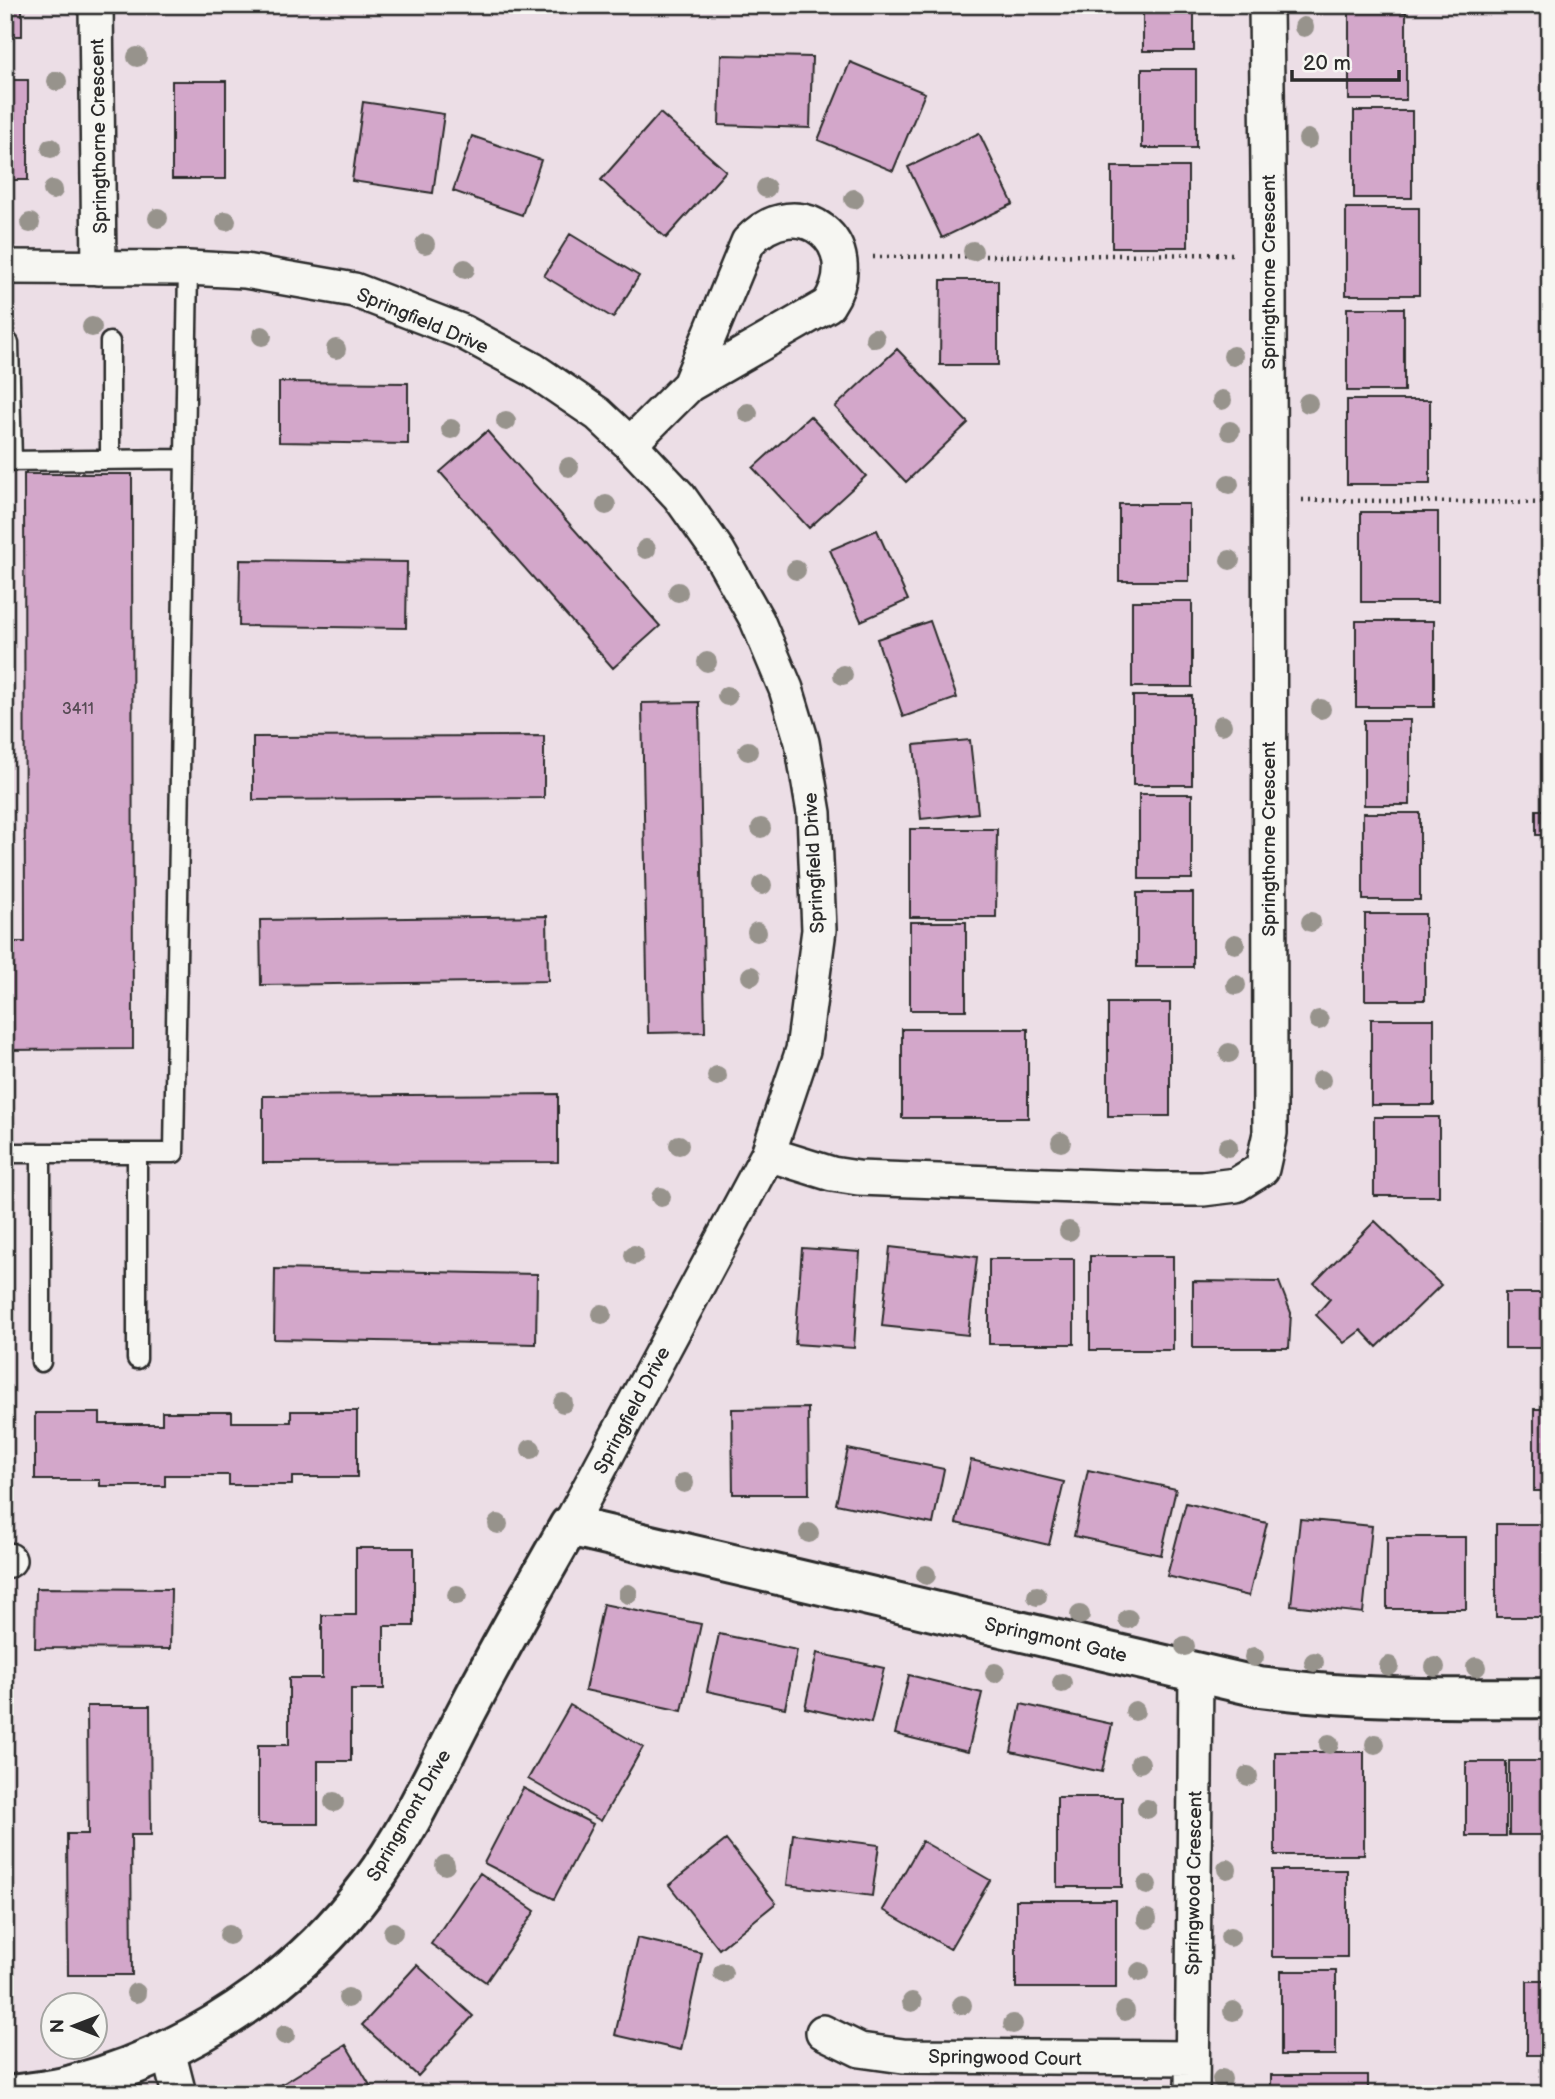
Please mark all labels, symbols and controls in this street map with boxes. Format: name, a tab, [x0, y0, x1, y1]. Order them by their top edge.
street label: Springthorne Crescent	[86, 38, 113, 234]
scale bar	[1292, 38, 1399, 82]
text: 20 m	[1303, 51, 1351, 76]
street label: Springthorne Crescent	[1258, 174, 1281, 370]
street label: Springfield Drive	[353, 283, 492, 359]
house number: 3411	[62, 700, 94, 719]
street label: Springthorne Crescent	[1258, 741, 1281, 937]
street label: Springfield Drive	[799, 792, 830, 934]
street label: Springfield Drive	[589, 1343, 676, 1478]
street label: Springmont Gate	[982, 1613, 1129, 1668]
street label: Springmont Drive	[362, 1746, 456, 1886]
street label: Springwood Crescent	[1181, 1791, 1208, 1975]
north arrow	[38, 1990, 108, 2060]
text: N	[47, 2019, 70, 2033]
street label: Springwood Court	[928, 2046, 1082, 2071]

